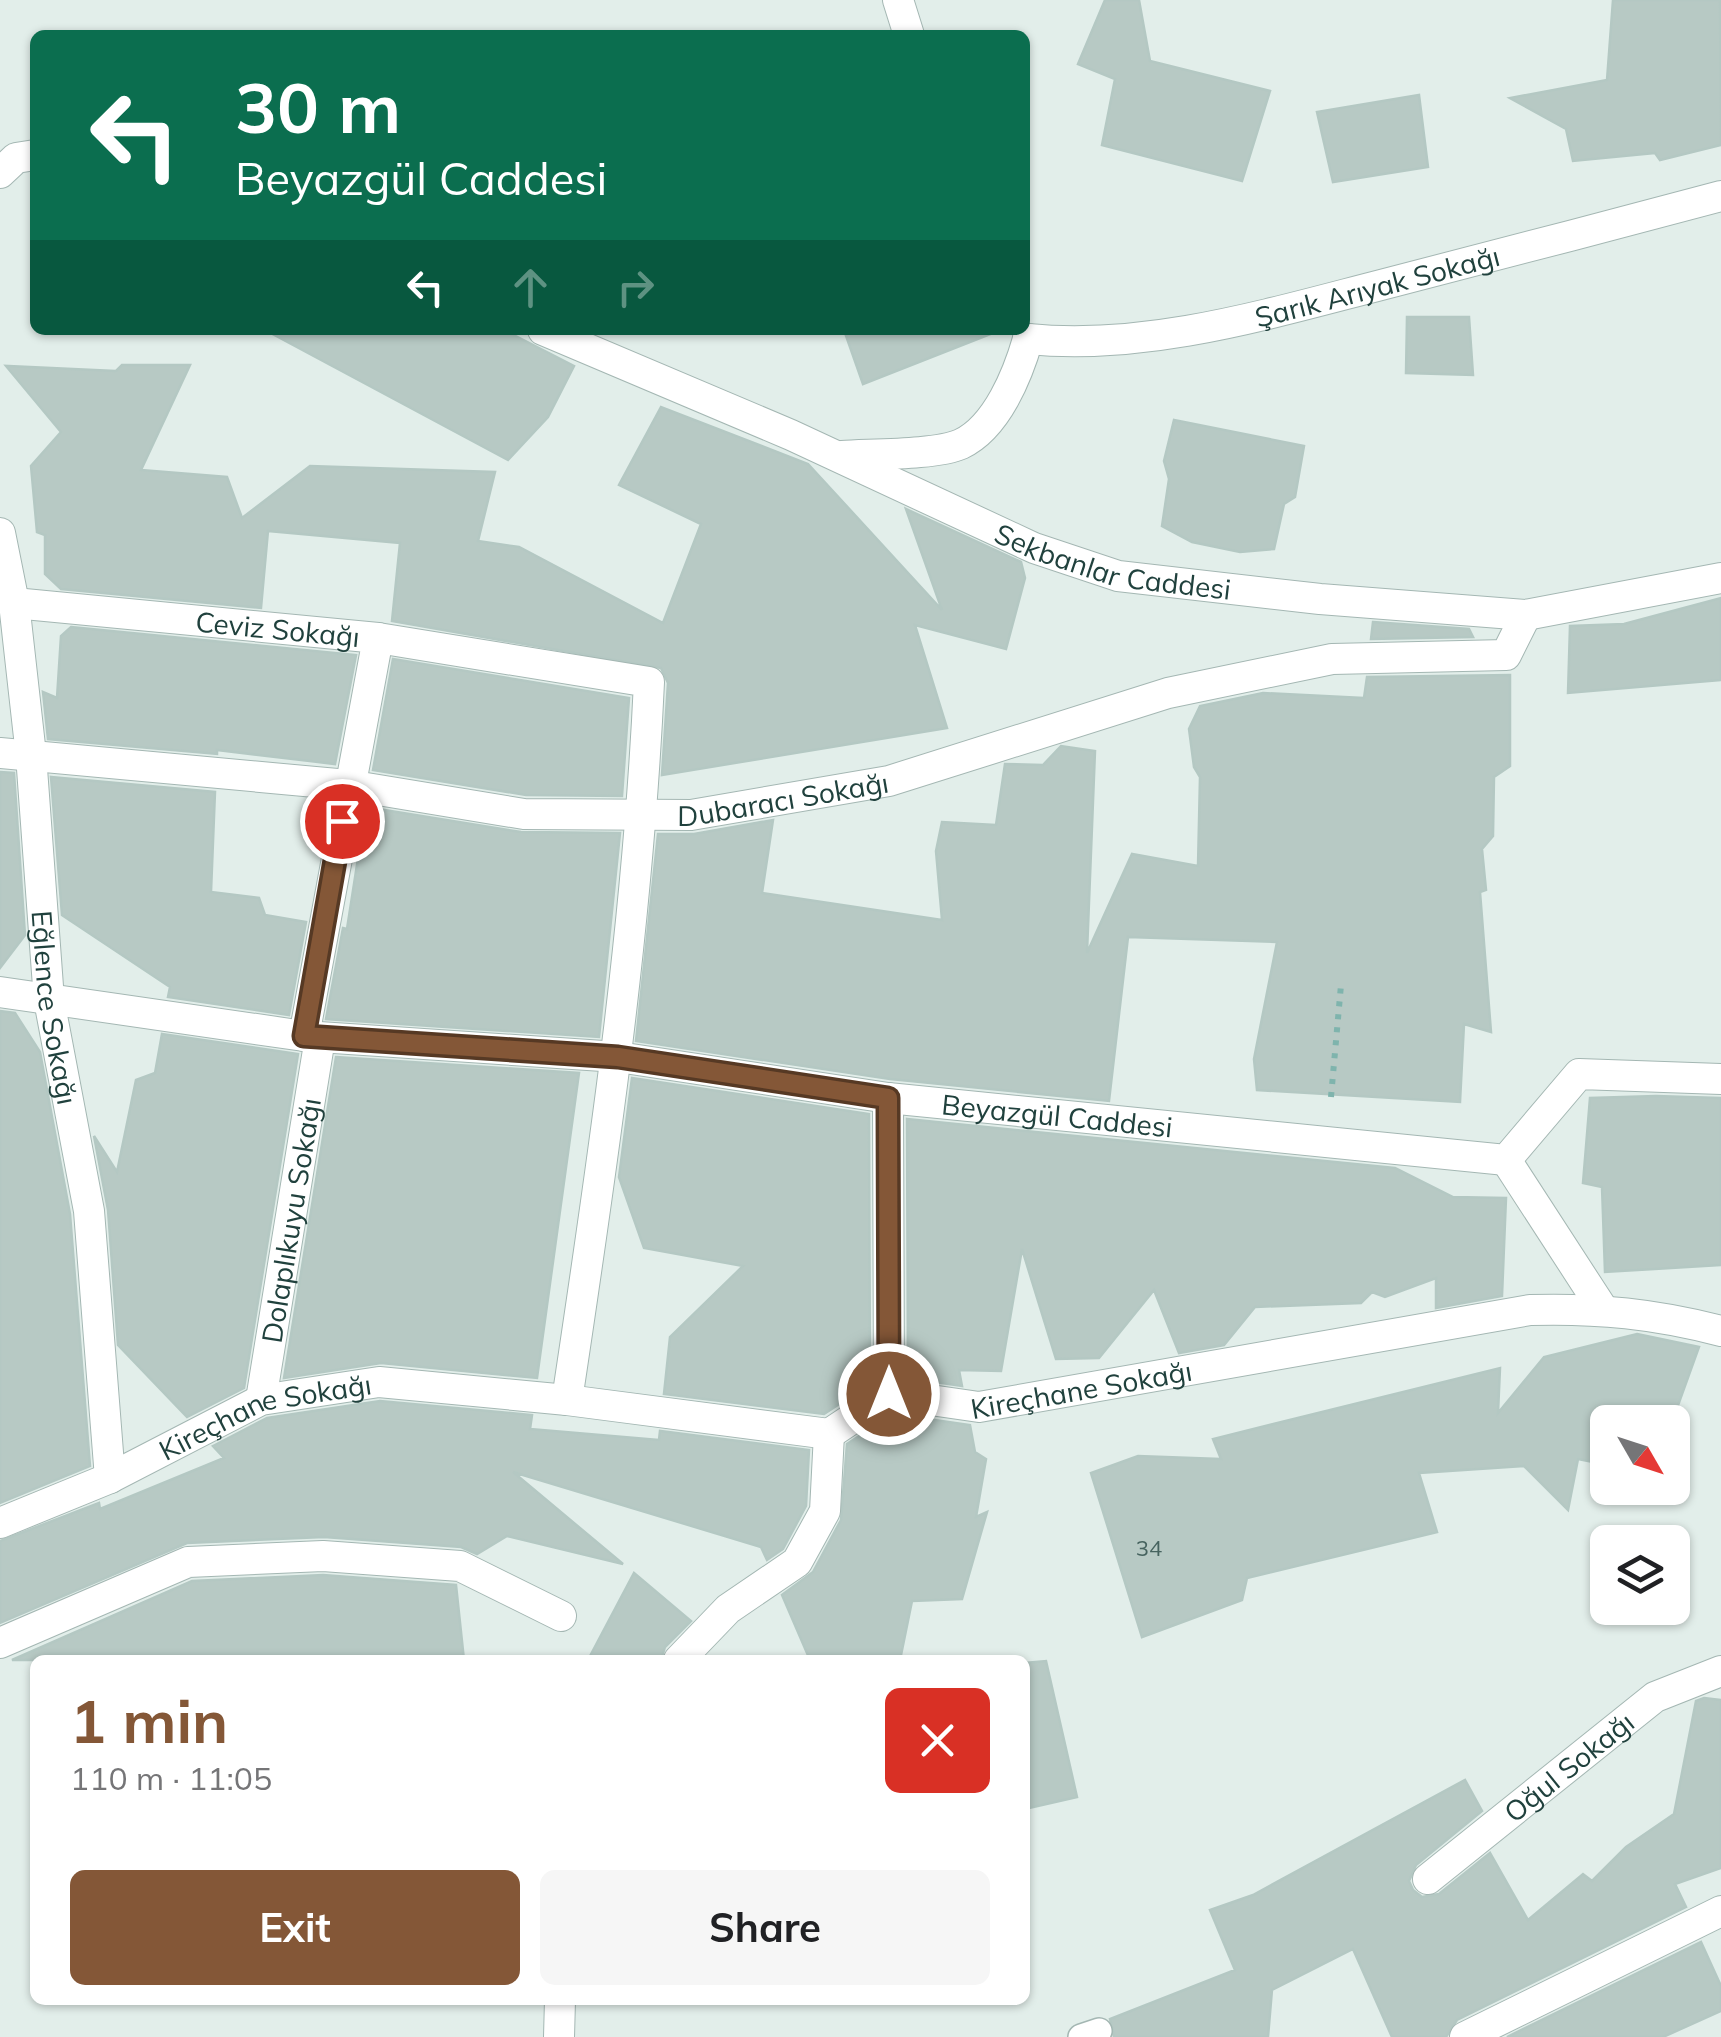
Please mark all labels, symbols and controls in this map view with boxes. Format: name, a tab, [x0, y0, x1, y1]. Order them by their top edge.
text: 30 m	[235, 63, 401, 151]
icon: left	[70, 70, 200, 200]
text: Beyazgül Caddesi	[235, 150, 607, 206]
street label: Şarık Arıyak Sokağı	[1251, 238, 1503, 334]
icon: left	[398, 260, 453, 315]
icon: ahead	[503, 260, 558, 315]
icon: right	[608, 260, 663, 315]
street label: Sekbanlar Caddesi	[990, 515, 1233, 606]
street label: Ceviz Sokağı	[194, 603, 361, 654]
street label: Dubaracı Sokağı	[677, 764, 891, 833]
pin	[300, 779, 385, 864]
icon: arrive	[315, 794, 370, 849]
street label: Eğlence Sokağı	[25, 909, 86, 1107]
street label: Beyazgül Caddesi	[940, 1086, 1174, 1144]
street label: Dolaplıkuyu Sokağı	[253, 1095, 327, 1345]
position arrow	[837, 1342, 941, 1446]
street label: Kireçhane Sokağı	[968, 1352, 1194, 1426]
street label: Kireçhane Sokağı	[153, 1366, 373, 1467]
north arrow	[1590, 1405, 1690, 1505]
map controls	[1590, 1405, 1690, 1625]
button: layers	[1590, 1525, 1690, 1625]
house number: 34	[1136, 1534, 1162, 1562]
text: 1 min	[70, 1683, 228, 1758]
button: close	[885, 1688, 990, 1793]
street label: Oğul Sokağı	[1496, 1704, 1641, 1829]
text: 110 m · 11:05	[70, 1758, 272, 1798]
button: Exit	[70, 1870, 520, 1985]
button: Share	[540, 1870, 990, 1985]

